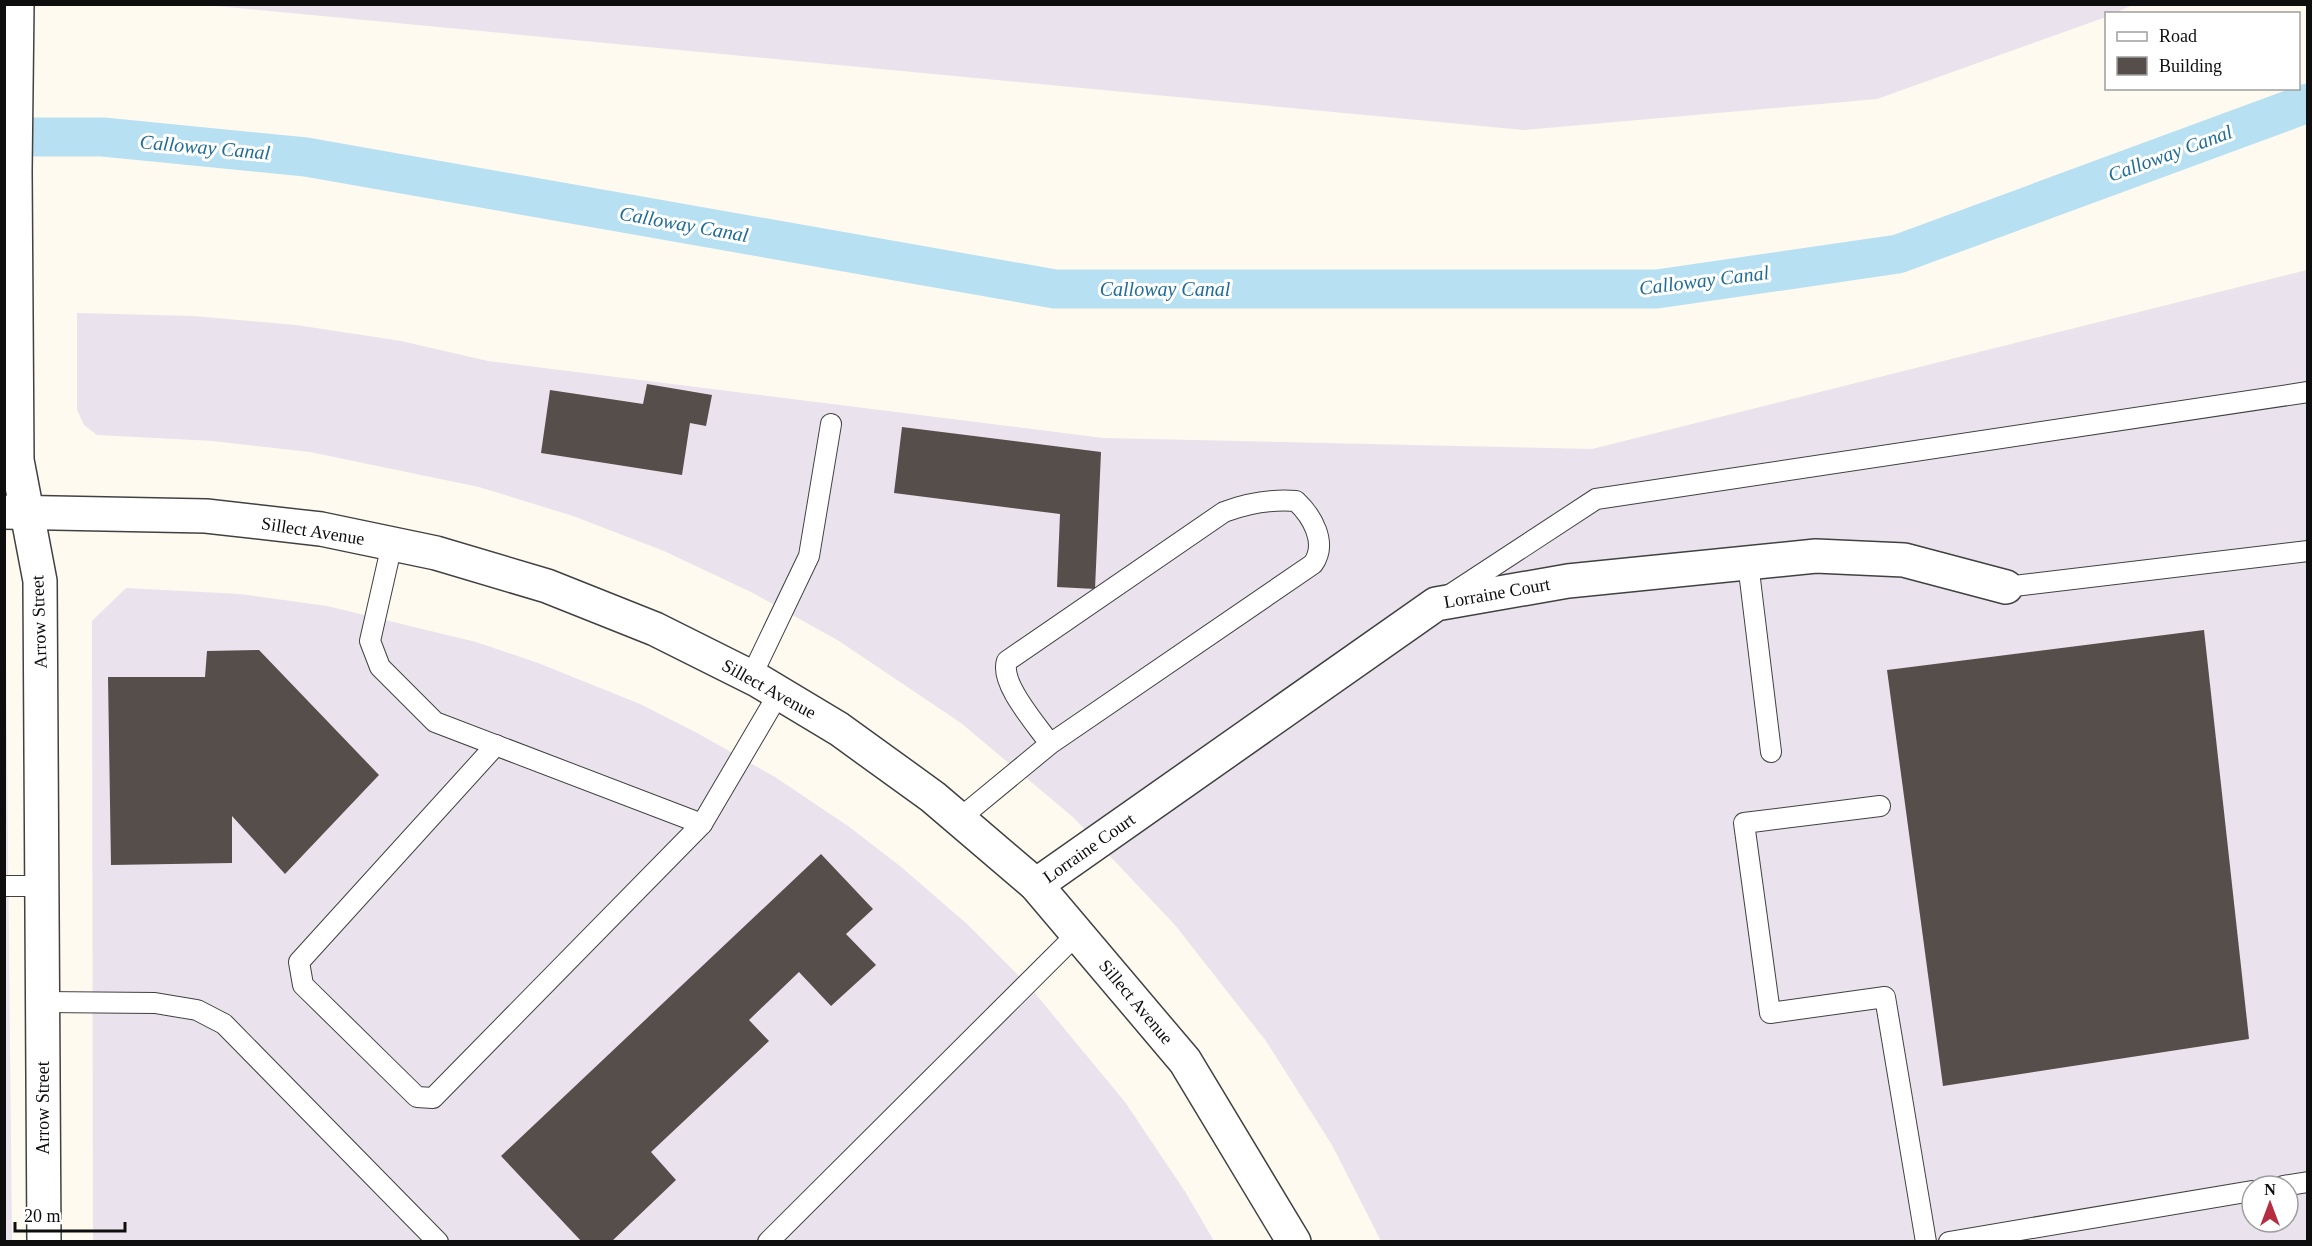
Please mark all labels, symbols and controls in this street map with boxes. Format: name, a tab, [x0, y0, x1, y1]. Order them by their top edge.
legend	[2105, 12, 2300, 90]
text: Road	[2159, 26, 2197, 46]
text: Building	[2159, 56, 2222, 76]
water label: Calloway Canal	[2105, 120, 2236, 187]
water label: Calloway Canal	[139, 130, 271, 165]
water label: Calloway Canal	[618, 202, 751, 247]
water label: Calloway Canal	[1638, 261, 1771, 300]
water label: Calloway Canal	[1100, 278, 1231, 301]
street label: Sillect Avenue	[260, 513, 366, 549]
street label: Lorraine Court	[1442, 574, 1552, 612]
street label: Arrow Street	[27, 575, 51, 669]
street label: Sillect Avenue	[719, 655, 819, 723]
street label: Lorraine Court	[1039, 809, 1139, 887]
street label: Sillect Avenue	[1095, 956, 1177, 1048]
street label: Arrow Street	[33, 1061, 53, 1155]
north arrow	[2240, 1174, 2300, 1234]
text: N	[2264, 1181, 2276, 1198]
scale bar	[15, 1195, 124, 1233]
text: 20 m	[24, 1206, 61, 1226]

